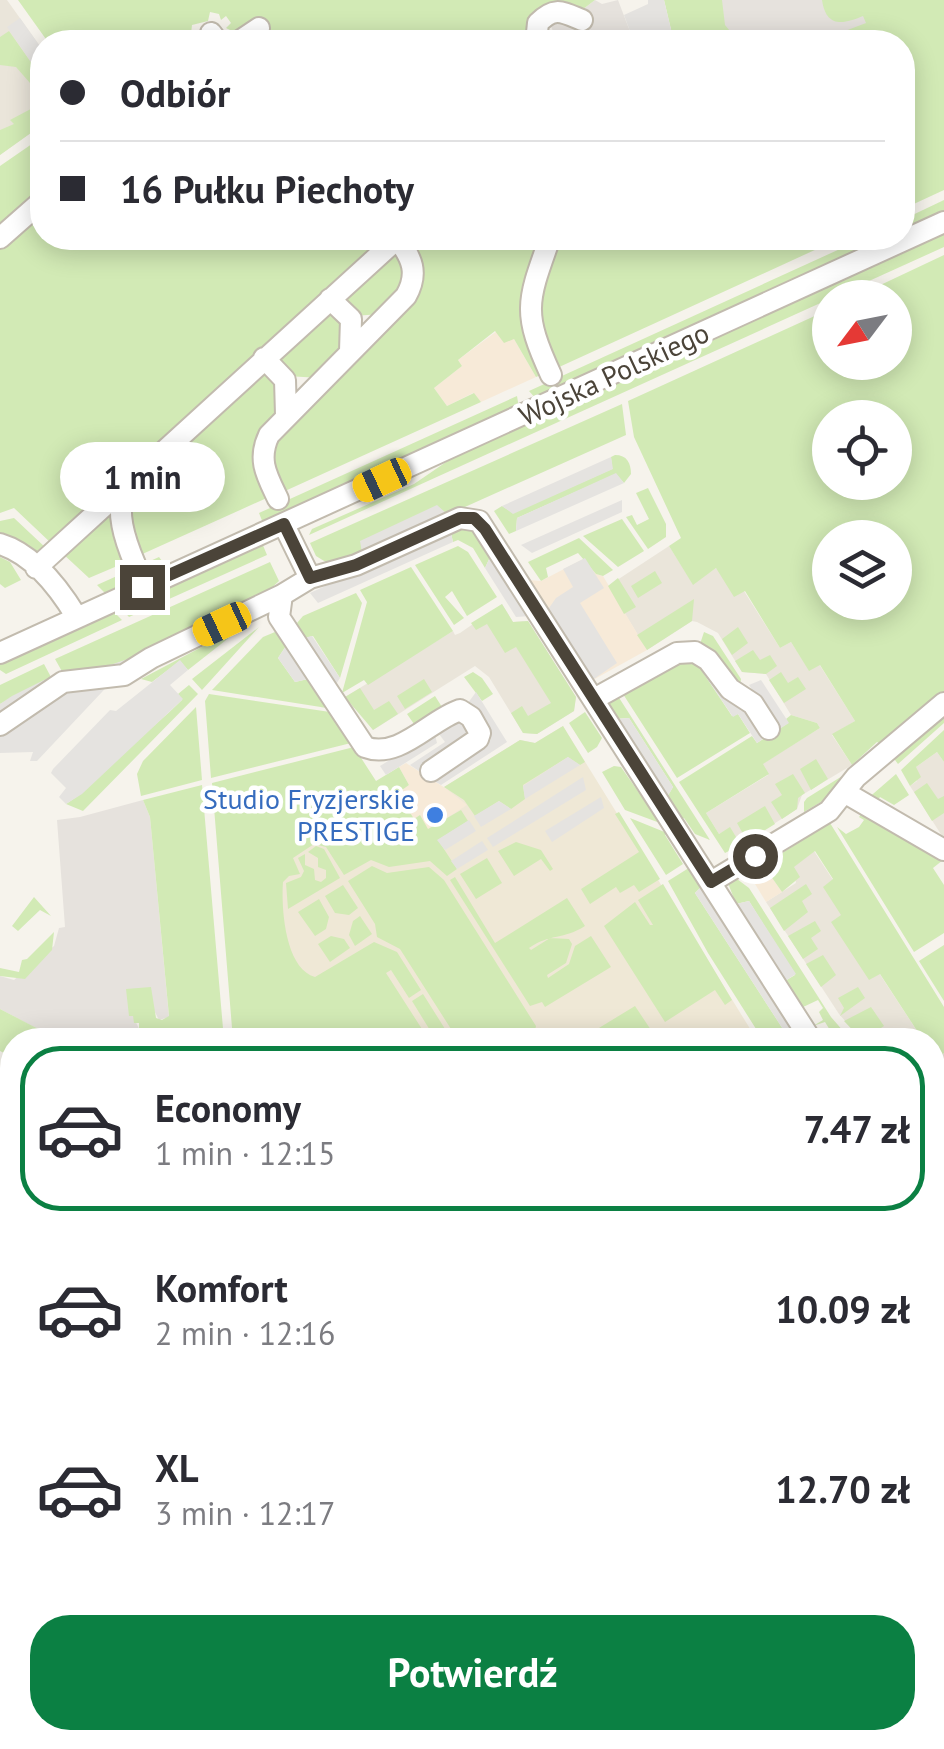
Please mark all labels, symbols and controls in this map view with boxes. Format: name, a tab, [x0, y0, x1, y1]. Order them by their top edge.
text: Odbiór	[120, 68, 230, 117]
text: 16 Pułku Piechoty	[120, 164, 414, 213]
north arrow	[812, 280, 912, 380]
map controls	[812, 280, 912, 620]
street label: Wojska Polskiego	[513, 313, 715, 434]
button: locate	[812, 400, 912, 500]
callout: 1 min	[59, 442, 224, 512]
car	[348, 454, 416, 506]
text: 1 min	[103, 456, 182, 498]
button: layers	[812, 520, 912, 620]
route end	[120, 565, 165, 610]
car	[188, 598, 256, 650]
place label: Studio Fryzjerskie PRESTIGE	[203, 780, 415, 849]
marker: Studio Fryzjerskie PRESTIGE	[424, 804, 446, 826]
route start	[733, 834, 778, 879]
text: Economy	[155, 1083, 301, 1132]
icon: car	[35, 1084, 125, 1174]
text: 7.47 zł	[803, 1104, 910, 1153]
text: 1 min · 12:15	[155, 1132, 335, 1174]
text: Komfort	[155, 1263, 288, 1312]
icon: car	[35, 1264, 125, 1354]
text: 10.09 zł	[775, 1284, 910, 1333]
text: 2 min · 12:16	[155, 1312, 335, 1354]
text: XL	[155, 1443, 199, 1492]
icon: car	[35, 1444, 125, 1534]
text: 12.70 zł	[775, 1464, 910, 1513]
text: 3 min · 12:17	[155, 1492, 335, 1534]
button: Potwierdź	[30, 1615, 915, 1730]

